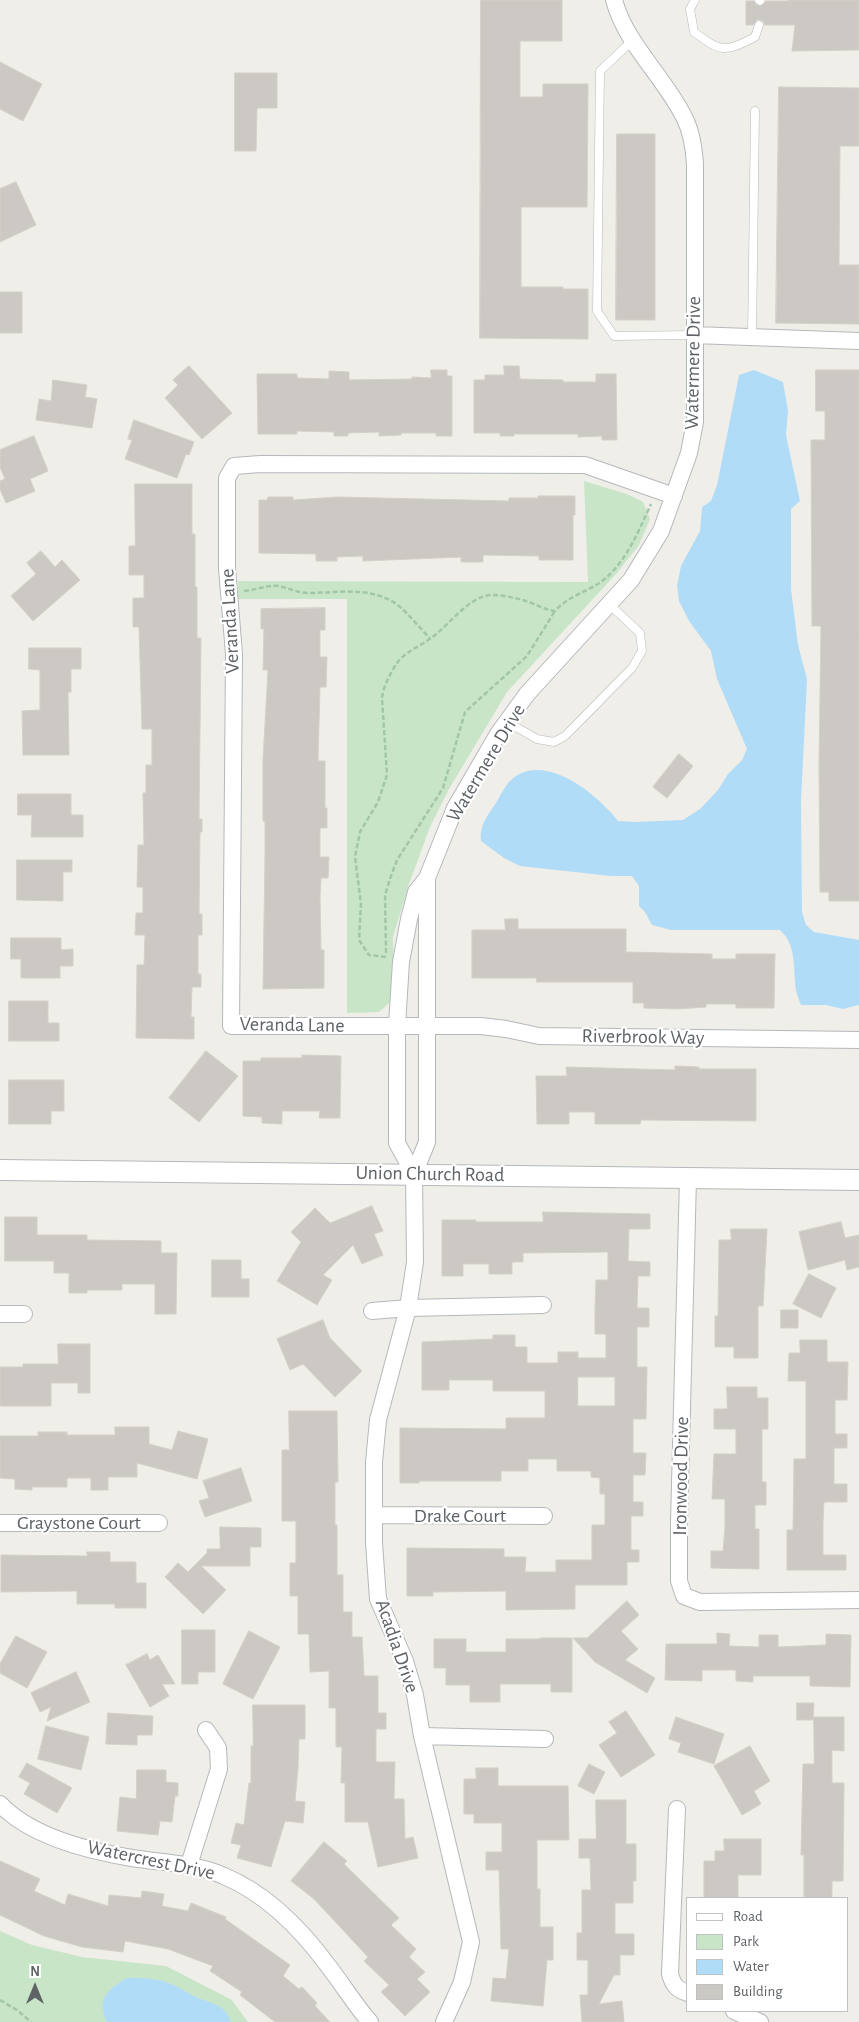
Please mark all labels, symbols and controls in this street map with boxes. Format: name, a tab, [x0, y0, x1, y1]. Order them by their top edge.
street label: Watermere Drive	[680, 296, 706, 430]
street label: Veranda Lane	[215, 568, 245, 674]
street label: Watermere Drive	[441, 700, 531, 826]
street label: Veranda Lane	[239, 1012, 345, 1038]
street label: Riverbrook Way	[581, 1024, 705, 1050]
street label: Union Church Road	[355, 1161, 505, 1187]
street label: Ironwood Drive	[668, 1416, 694, 1536]
street label: Drake Court	[414, 1504, 506, 1528]
street label: Graystone Court	[17, 1511, 141, 1535]
street label: Acadia Drive	[370, 1596, 424, 1696]
street label: Watercrest Drive	[85, 1835, 217, 1885]
legend	[686, 1897, 849, 2012]
text: Road	[733, 1909, 763, 1924]
text: Park	[733, 1934, 759, 1949]
text: Water	[733, 1959, 769, 1974]
north arrow	[10, 1962, 60, 2012]
text: N	[30, 1965, 40, 1979]
text: Building	[733, 1984, 783, 1999]

